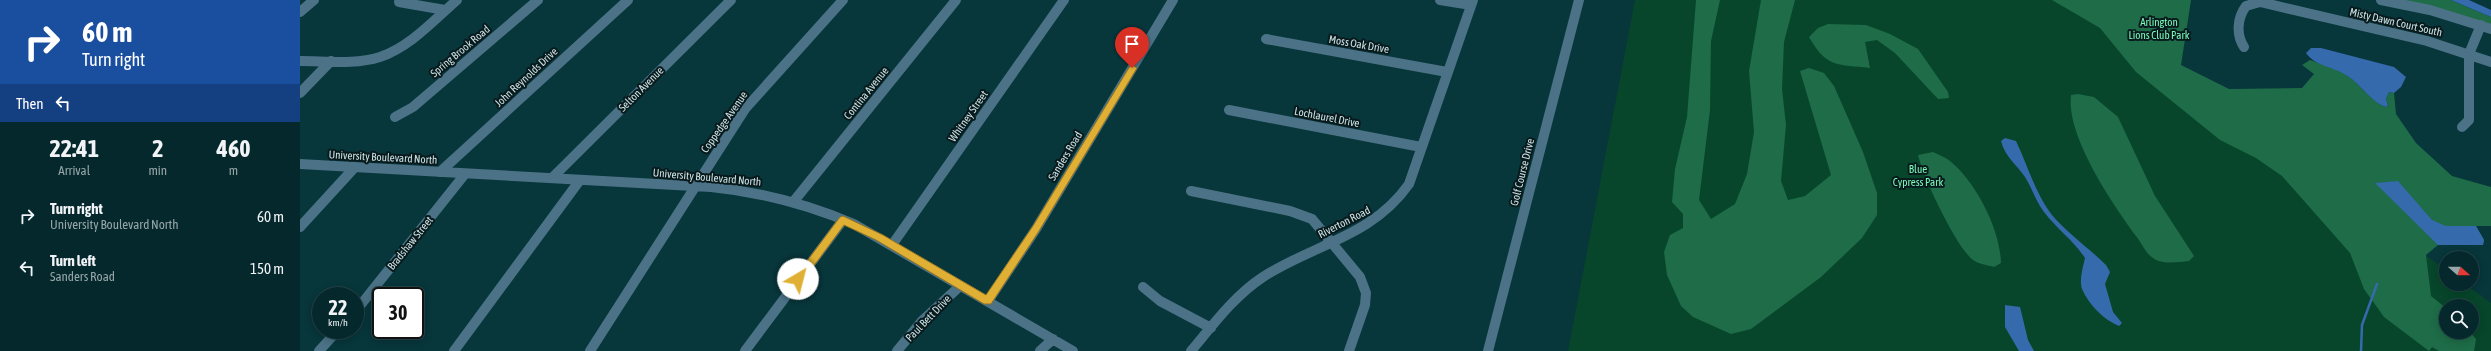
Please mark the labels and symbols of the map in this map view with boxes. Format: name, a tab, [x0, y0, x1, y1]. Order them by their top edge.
street label: Misty Dawn Court South	[2349, 6, 2443, 38]
park label: Arlington Lions Club Park	[2129, 16, 2190, 41]
street label: Spring Brook Road	[428, 23, 492, 79]
pin	[1115, 27, 1149, 68]
street label: Moss Oak Drive	[1328, 33, 1390, 55]
street label: John Reynolds Drive	[492, 45, 560, 109]
street label: Selton Avenue	[616, 64, 666, 114]
street label: Contina Avenue	[841, 65, 891, 121]
street label: Whitney Street	[946, 88, 990, 144]
street label: Coppedge Avenue	[698, 89, 750, 155]
street label: Lochlaurel Drive	[1293, 105, 1361, 129]
street label: Sanders Road	[1046, 129, 1084, 183]
street label: Golf Course Drive	[1508, 137, 1536, 207]
street label: University Boulevard North	[328, 148, 438, 166]
park label: Blue Cypress Park	[1893, 163, 1943, 188]
street label: University Boulevard North	[652, 166, 762, 188]
street label: Riverton Road	[1316, 204, 1372, 240]
street label: Bradshaw Street	[385, 214, 435, 272]
north arrow	[2439, 251, 2479, 291]
position arrow	[777, 258, 819, 300]
speed limit sign: 30	[372, 287, 424, 339]
street label: Paul Bett Drive	[903, 292, 953, 344]

